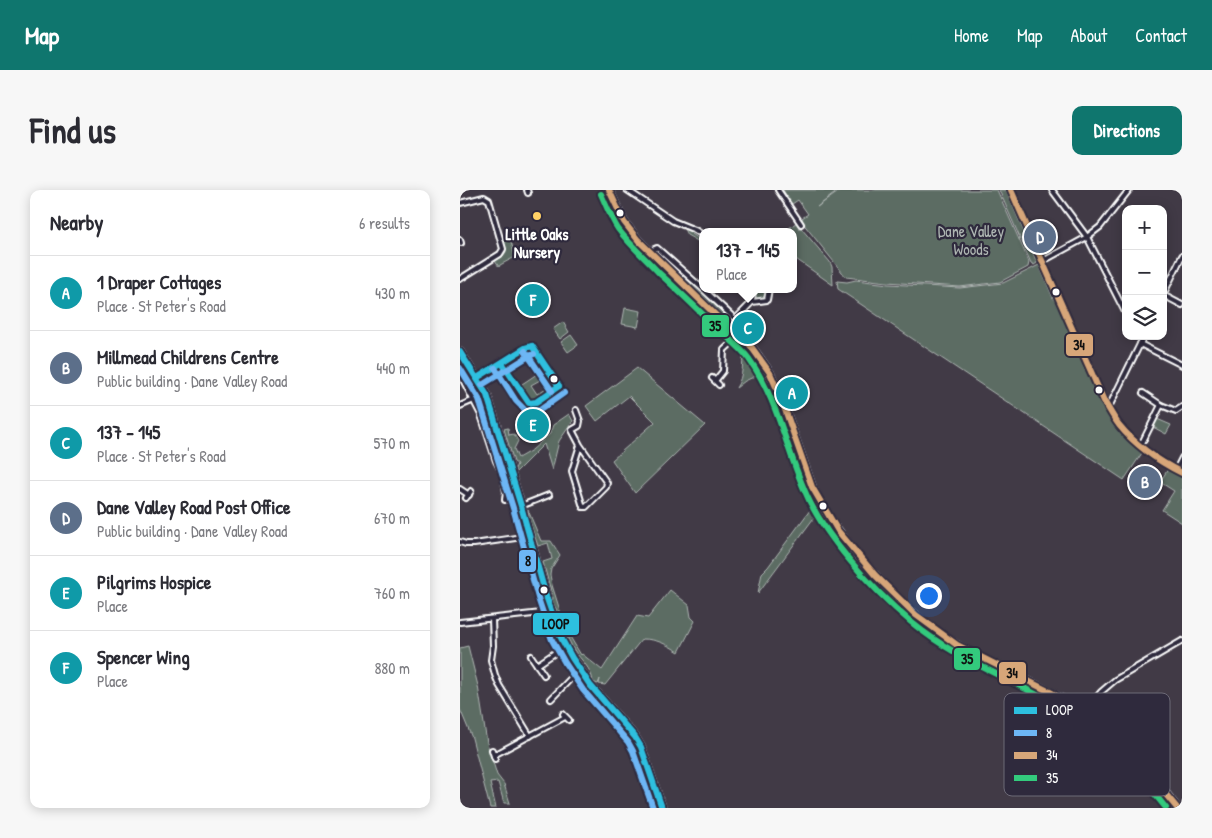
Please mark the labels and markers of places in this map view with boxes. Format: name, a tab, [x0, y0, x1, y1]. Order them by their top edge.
unlabelled marker	[615, 208, 625, 218]
marker: Little Oaks Nursery	[531, 210, 543, 222]
pin: D	[1024, 218, 1056, 256]
place label: Little Oaks Nursery	[506, 223, 569, 264]
pin: F	[517, 281, 549, 319]
unlabelled marker	[1051, 287, 1061, 297]
pin: C	[732, 309, 764, 347]
unlabelled marker	[549, 374, 559, 384]
pin: A	[776, 374, 808, 412]
unlabelled marker	[1094, 385, 1104, 395]
pin: E	[517, 406, 549, 444]
pin: B	[1129, 463, 1161, 501]
unlabelled marker	[818, 501, 828, 511]
unlabelled marker	[539, 585, 549, 595]

